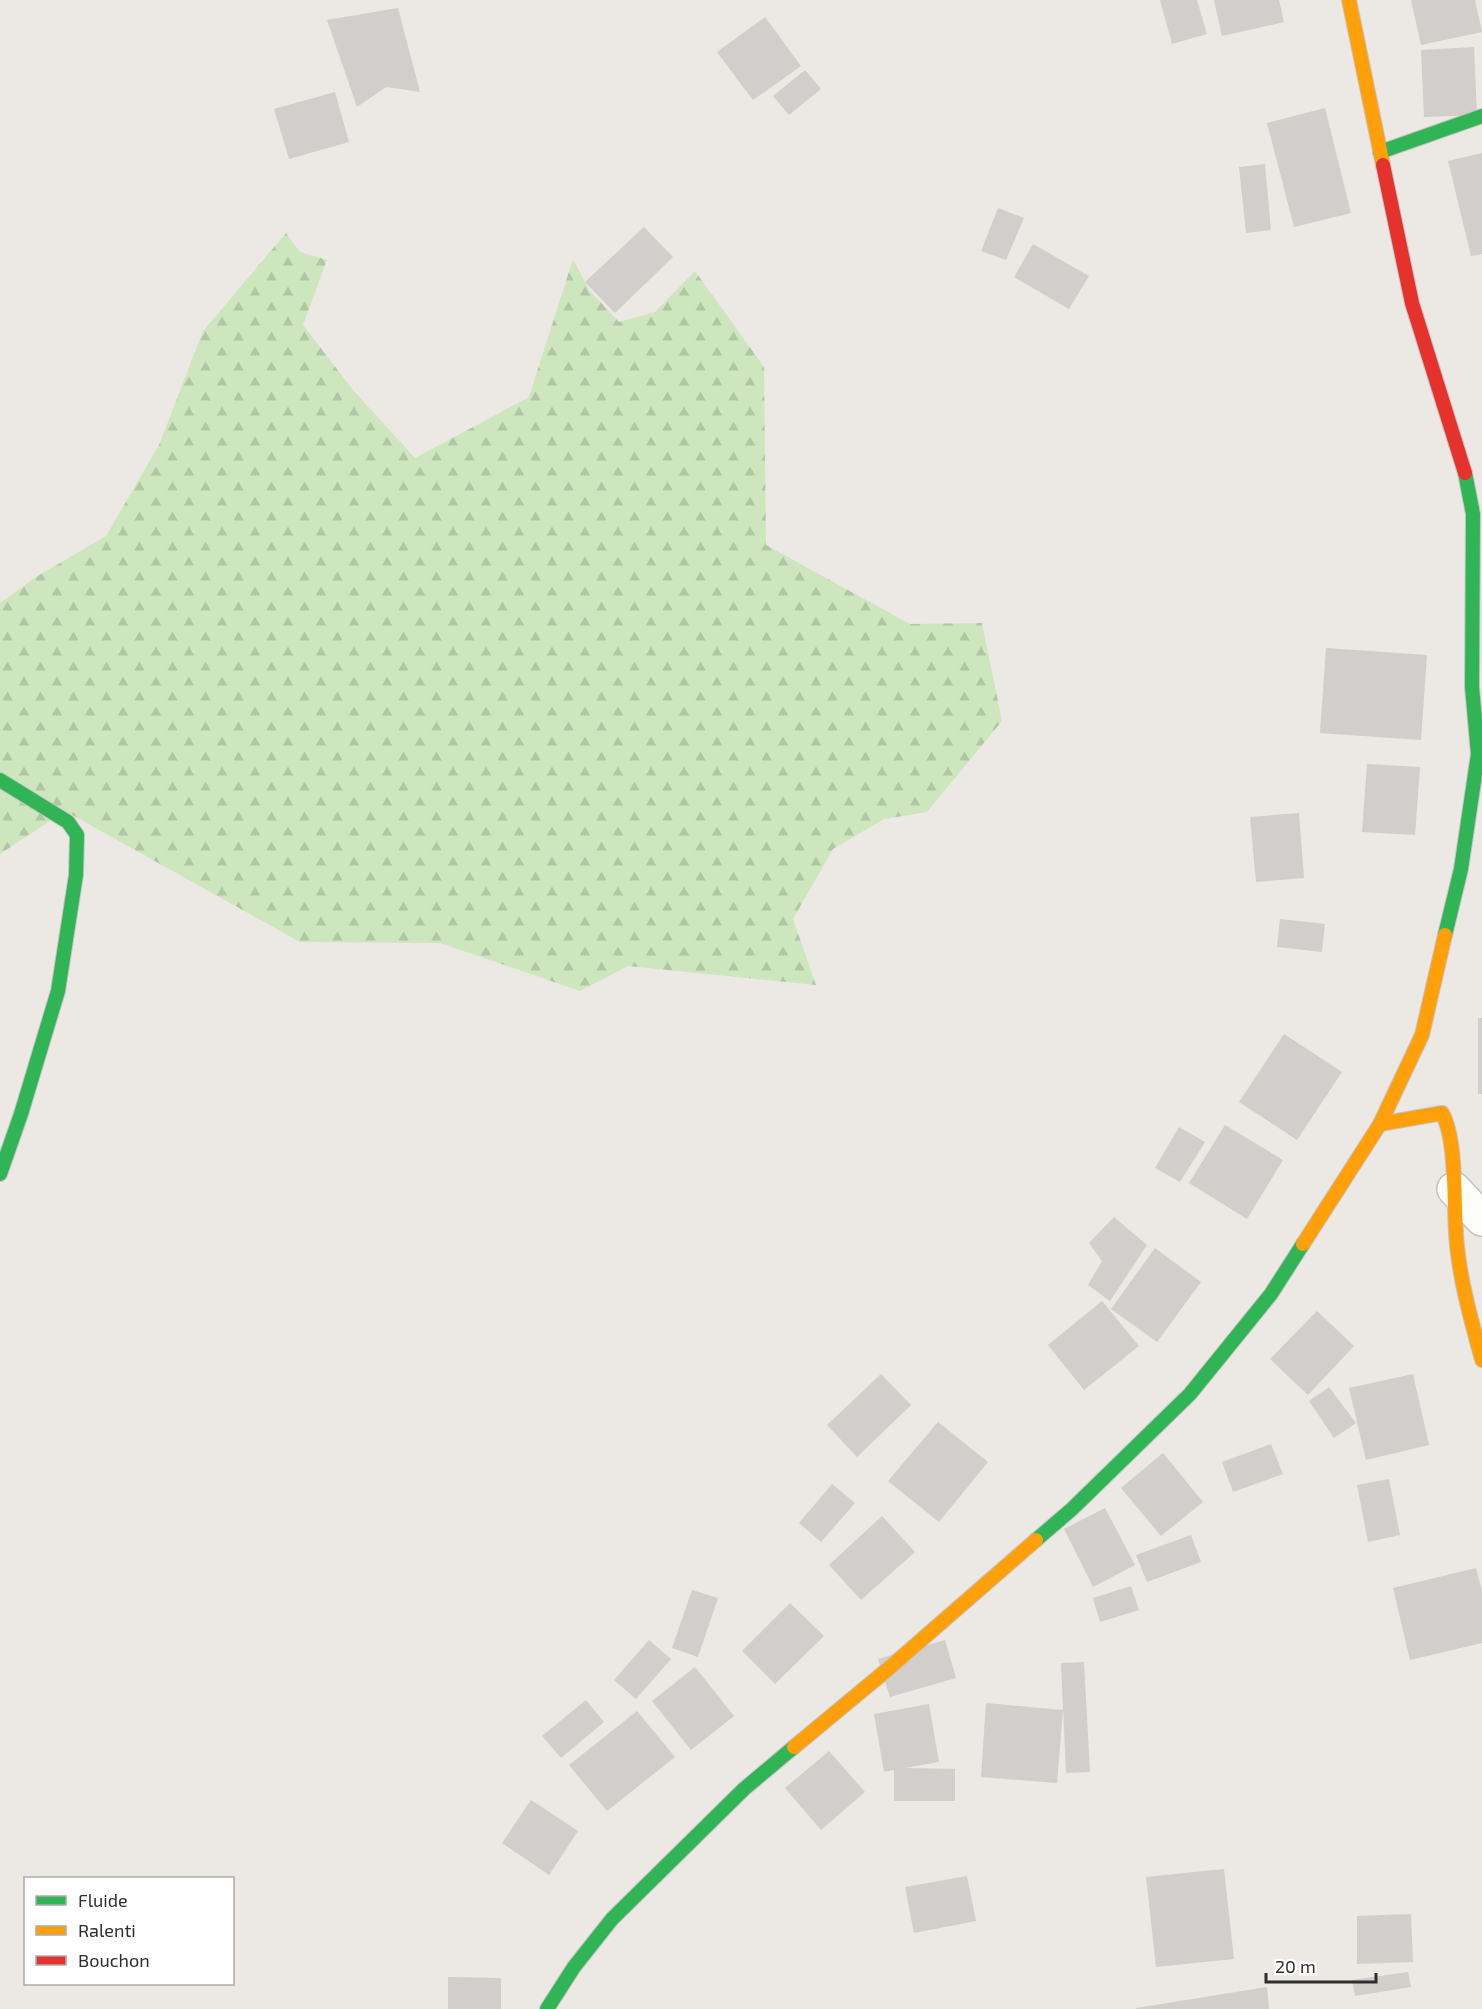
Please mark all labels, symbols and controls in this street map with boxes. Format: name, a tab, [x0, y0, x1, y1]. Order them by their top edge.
legend	[24, 1877, 234, 1985]
text: Fluide	[78, 1889, 128, 1911]
text: Ralenti	[78, 1919, 136, 1941]
scale bar	[1266, 1946, 1376, 1984]
text: Bouchon	[78, 1949, 150, 1971]
text: 20 m	[1275, 1955, 1316, 1977]

